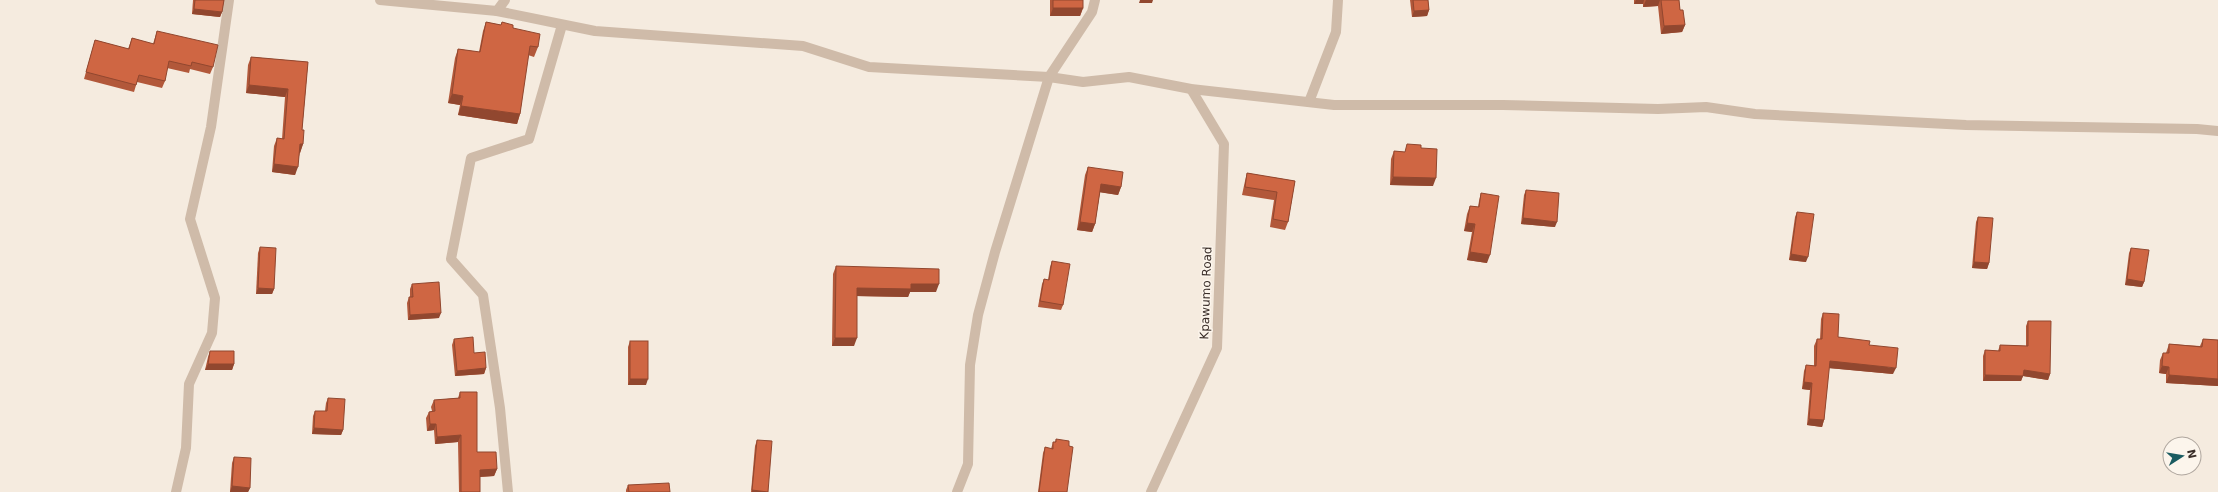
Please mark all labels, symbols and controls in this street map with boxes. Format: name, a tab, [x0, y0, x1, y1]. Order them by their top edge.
street label: Kpawumo Road	[1197, 246, 1215, 340]
north arrow	[2162, 436, 2202, 476]
text: N	[2184, 448, 2199, 460]

